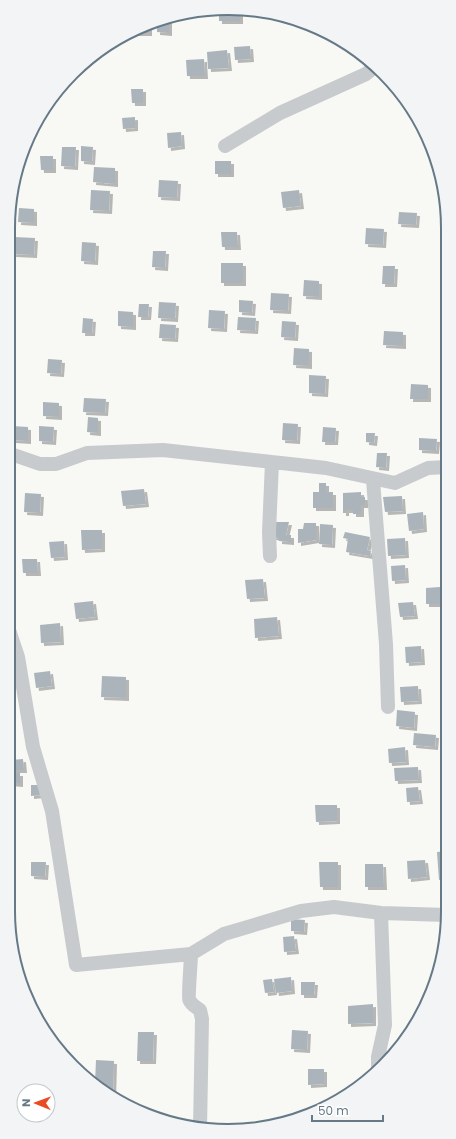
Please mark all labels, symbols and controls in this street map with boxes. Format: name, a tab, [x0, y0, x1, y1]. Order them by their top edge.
north arrow	[16, 1083, 56, 1123]
scale bar	[312, 1097, 383, 1123]
text: N	[18, 1099, 34, 1107]
text: 50 m	[318, 1102, 349, 1119]

